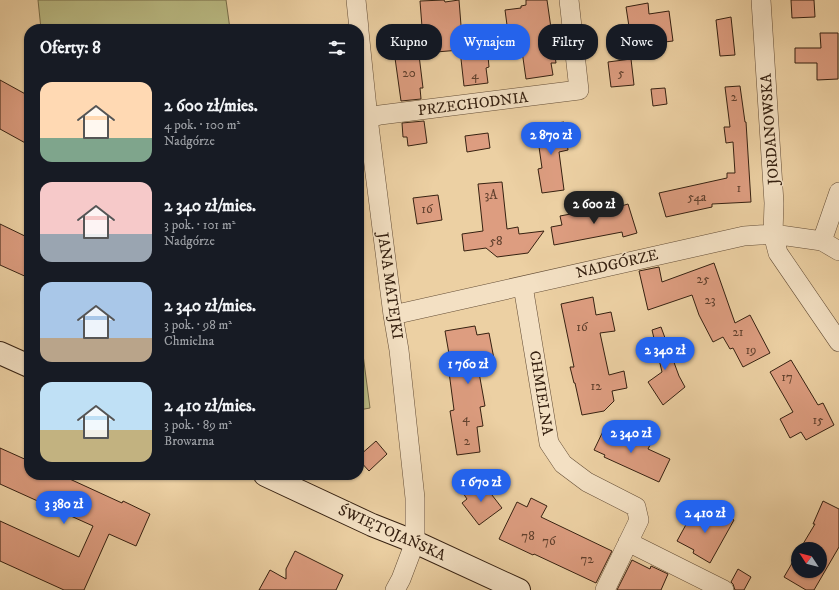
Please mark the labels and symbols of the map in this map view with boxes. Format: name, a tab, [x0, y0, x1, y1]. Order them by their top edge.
house number: 20	[402, 65, 416, 81]
house number: 5	[618, 65, 625, 81]
house number: 4	[471, 67, 479, 83]
street label: JORDANOWSKA	[757, 72, 783, 187]
street label: PRZECHODNIA	[417, 88, 530, 120]
house number: 2	[731, 89, 738, 105]
pin: 2 870 zł	[510, 122, 592, 156]
house number: 1	[737, 180, 742, 196]
house number: 3A	[484, 187, 498, 203]
house number: 54a	[688, 189, 707, 205]
pin: 2 600 zł	[553, 191, 635, 225]
house number: 16	[421, 201, 434, 217]
street label: JANA MATEJKI	[373, 229, 407, 341]
house number: 58	[490, 233, 502, 249]
street label: NADGÓRZE	[574, 245, 660, 283]
house number: 25	[697, 271, 710, 287]
house number: 23	[704, 292, 716, 308]
house number: 16	[576, 319, 589, 335]
house number: 21	[732, 324, 744, 340]
pin: 2 340 zł	[624, 337, 706, 371]
house number: 19	[745, 342, 757, 358]
street label: CHMIELNA	[525, 349, 557, 437]
pin: 1 760 zł	[427, 351, 509, 385]
house number: 17	[781, 369, 793, 385]
house number: 12	[590, 378, 602, 394]
house number: 4	[462, 410, 470, 426]
house number: 15	[812, 412, 824, 428]
pin: 2 340 zł	[590, 420, 672, 454]
house number: 2	[464, 433, 471, 449]
pin: 1 670 zł	[440, 469, 522, 503]
pin: 3 380 zł	[23, 491, 105, 525]
street label: ŚWIĘTOJAŃSKA	[335, 500, 450, 565]
pin: 2 410 zł	[664, 500, 746, 534]
house number: 78	[521, 528, 535, 544]
house number: 76	[542, 533, 557, 549]
north arrow	[791, 542, 827, 578]
house number: 72	[580, 551, 594, 567]

